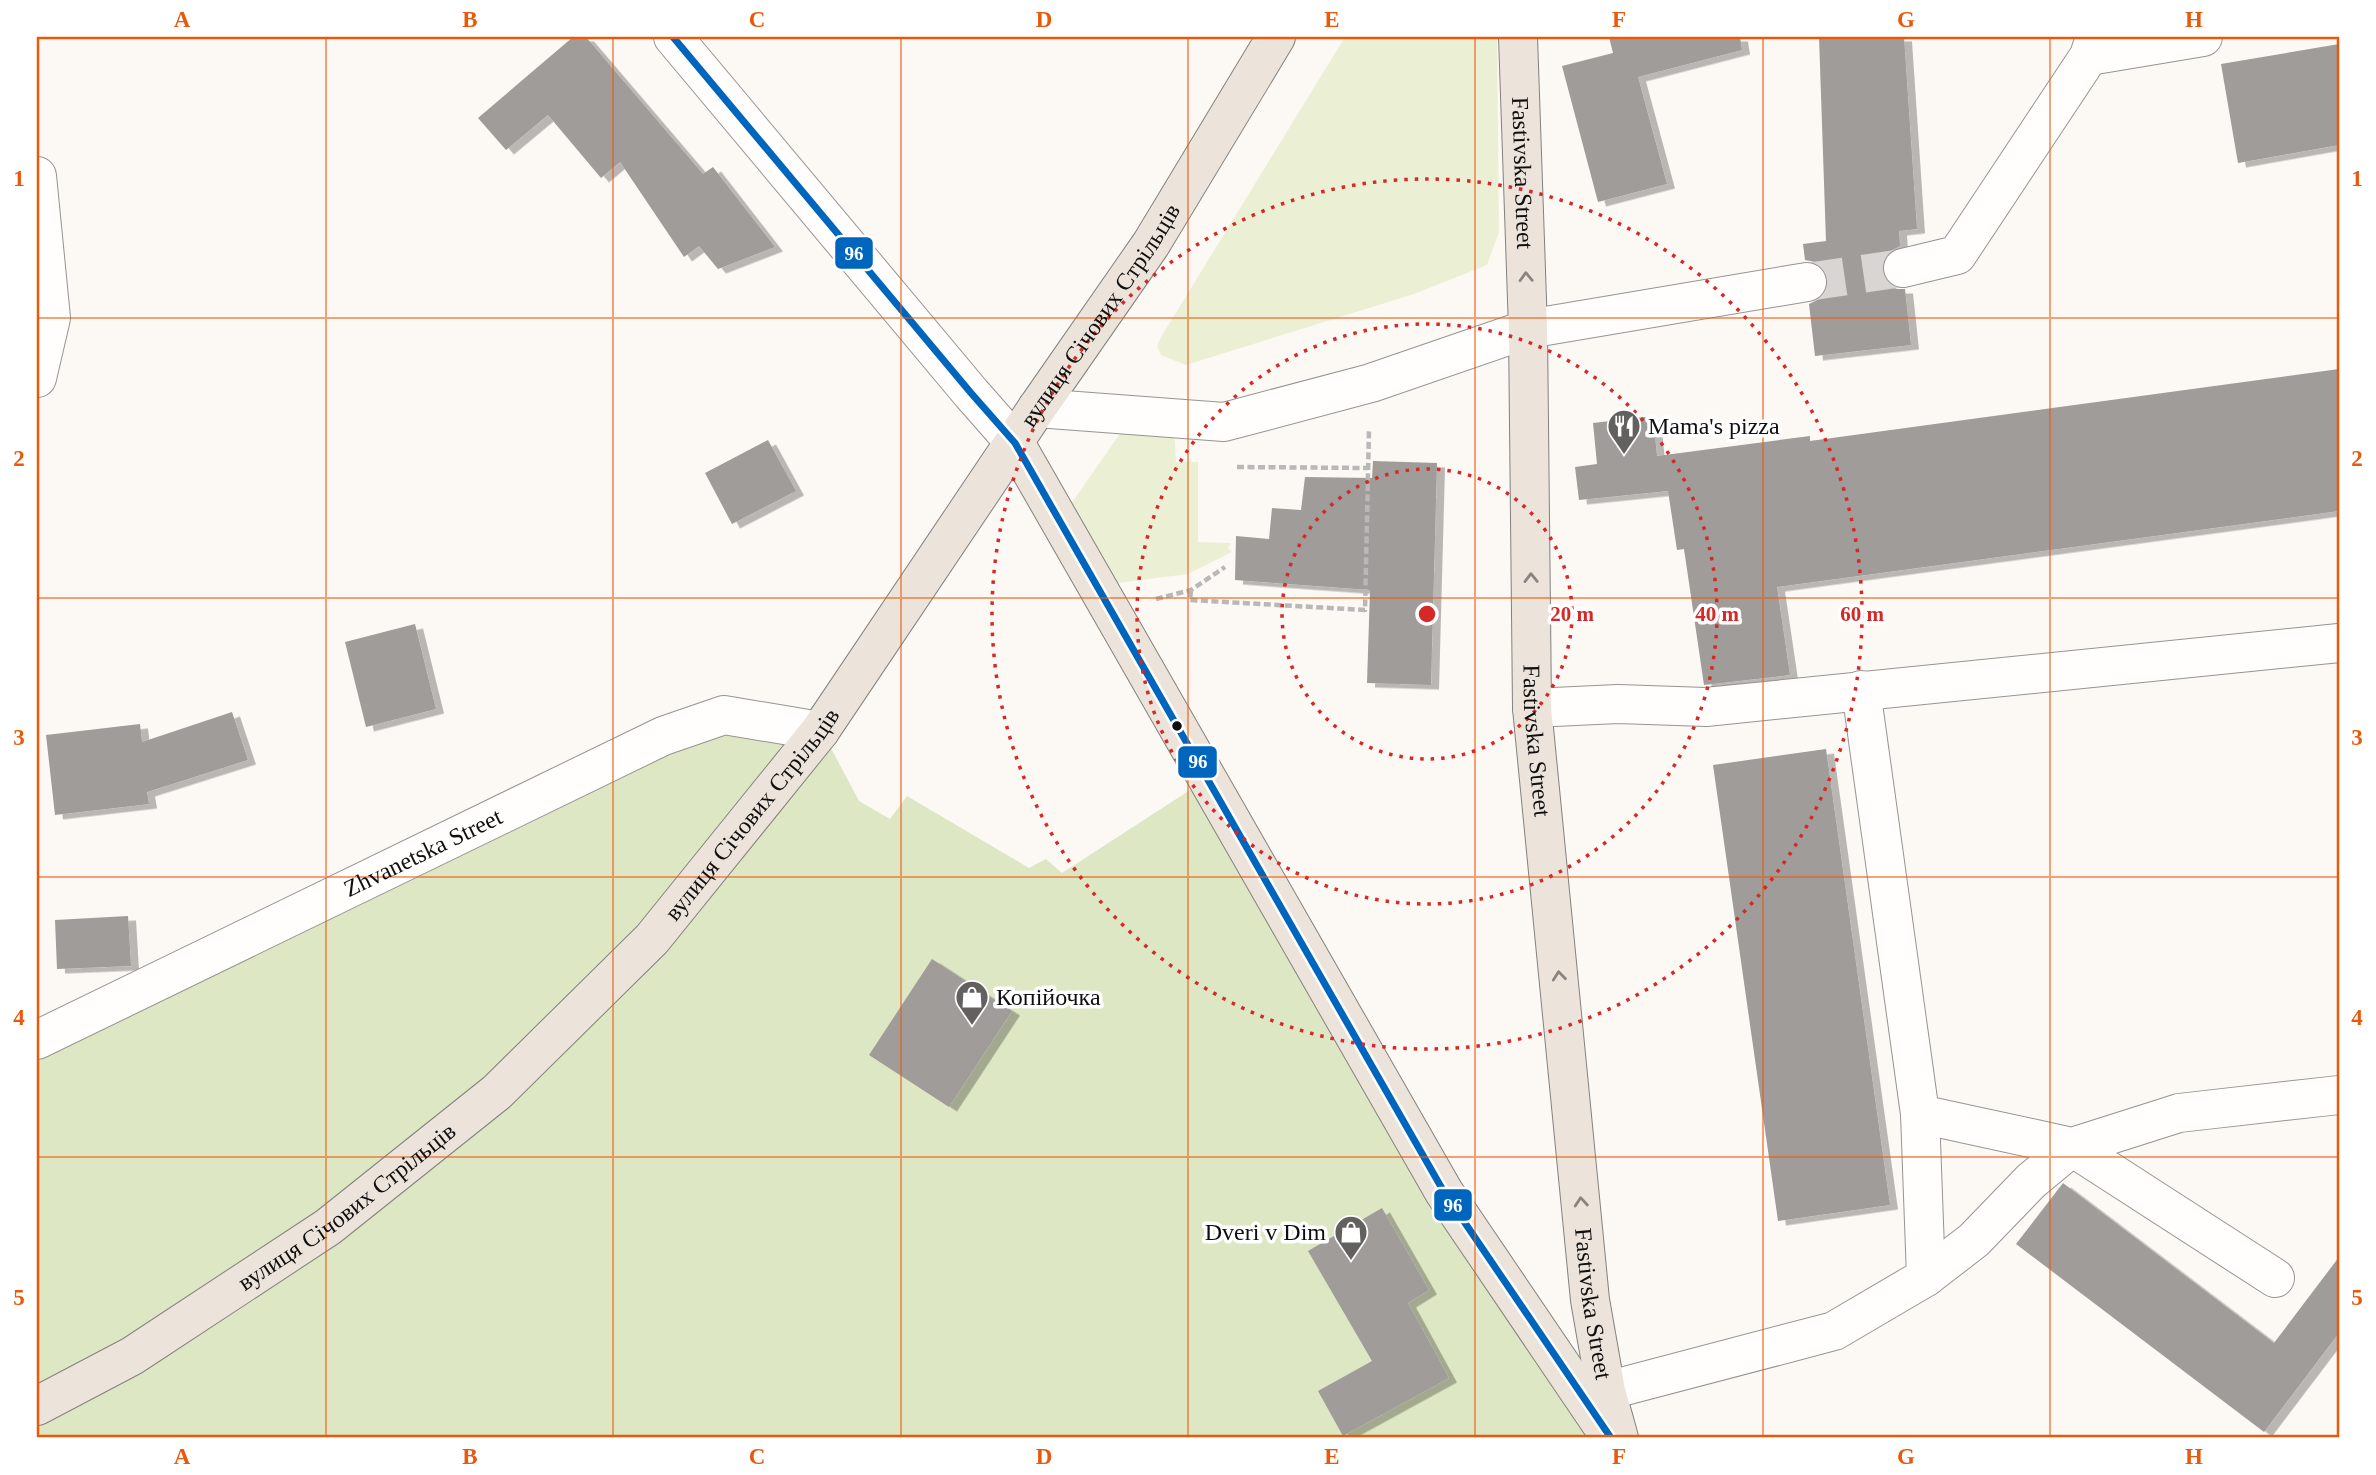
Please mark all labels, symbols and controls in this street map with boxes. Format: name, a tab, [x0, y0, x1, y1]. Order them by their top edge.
text: A	[174, 7, 191, 32]
text: B	[462, 7, 478, 32]
text: C	[749, 7, 765, 32]
text: D	[1036, 7, 1052, 32]
text: E	[1324, 7, 1340, 32]
text: F	[1612, 7, 1626, 32]
text: G	[1897, 7, 1915, 32]
text: H	[2185, 7, 2203, 32]
street label: Fastivska Street	[1507, 96, 1538, 250]
text: 1	[13, 166, 25, 191]
text: 1	[2351, 166, 2363, 191]
street label: вулиця Січових Стрільців	[1015, 199, 1185, 432]
line badge: 96	[834, 236, 874, 270]
text: 96	[845, 243, 864, 264]
one-way arrow	[1518, 271, 1534, 282]
restaurant icon: Mama's pizza	[1605, 407, 1643, 456]
place label: Mama's pizza	[1648, 413, 1780, 439]
text: 2	[13, 446, 25, 471]
text: 2	[2351, 446, 2363, 471]
one-way arrow	[1523, 572, 1538, 583]
centre of rings	[1415, 602, 1439, 626]
text: 20 m	[1550, 602, 1594, 626]
text: 40 m	[1695, 602, 1739, 626]
text: 60 m	[1840, 602, 1884, 626]
street label: Fastivska Street	[1519, 664, 1556, 818]
street label: вулиця Січових Стрільців	[659, 703, 845, 925]
unlabelled marker	[1170, 719, 1184, 733]
text: 3	[13, 725, 25, 750]
text: 3	[2351, 725, 2363, 750]
line badge: 96	[1177, 745, 1218, 779]
text: 96	[1189, 751, 1208, 772]
street label: Zhvanetska Street	[340, 803, 507, 902]
one-way arrow	[1552, 970, 1567, 981]
shop icon: Копійочка	[953, 978, 991, 1027]
place label: Копійочка	[996, 984, 1101, 1010]
text: 4	[13, 1005, 25, 1030]
text: 4	[2351, 1005, 2363, 1030]
street label: вулиця Січових Стрільців	[233, 1118, 460, 1296]
line badge: 96	[1433, 1188, 1473, 1222]
text: 96	[1444, 1195, 1463, 1216]
one-way arrow	[1574, 1196, 1589, 1207]
shop icon: Dveri v Dim	[1332, 1213, 1370, 1262]
place label: Dveri v Dim	[1205, 1219, 1326, 1245]
street label: Fastivska Street	[1570, 1227, 1617, 1382]
text: 5	[13, 1285, 25, 1310]
text: 5	[2351, 1285, 2363, 1310]
text: A	[174, 1444, 191, 1469]
text: B	[462, 1444, 478, 1469]
text: C	[749, 1444, 765, 1469]
text: D	[1036, 1444, 1052, 1469]
text: E	[1324, 1444, 1340, 1469]
text: F	[1612, 1444, 1626, 1469]
text: G	[1897, 1444, 1915, 1469]
text: H	[2185, 1444, 2203, 1469]

